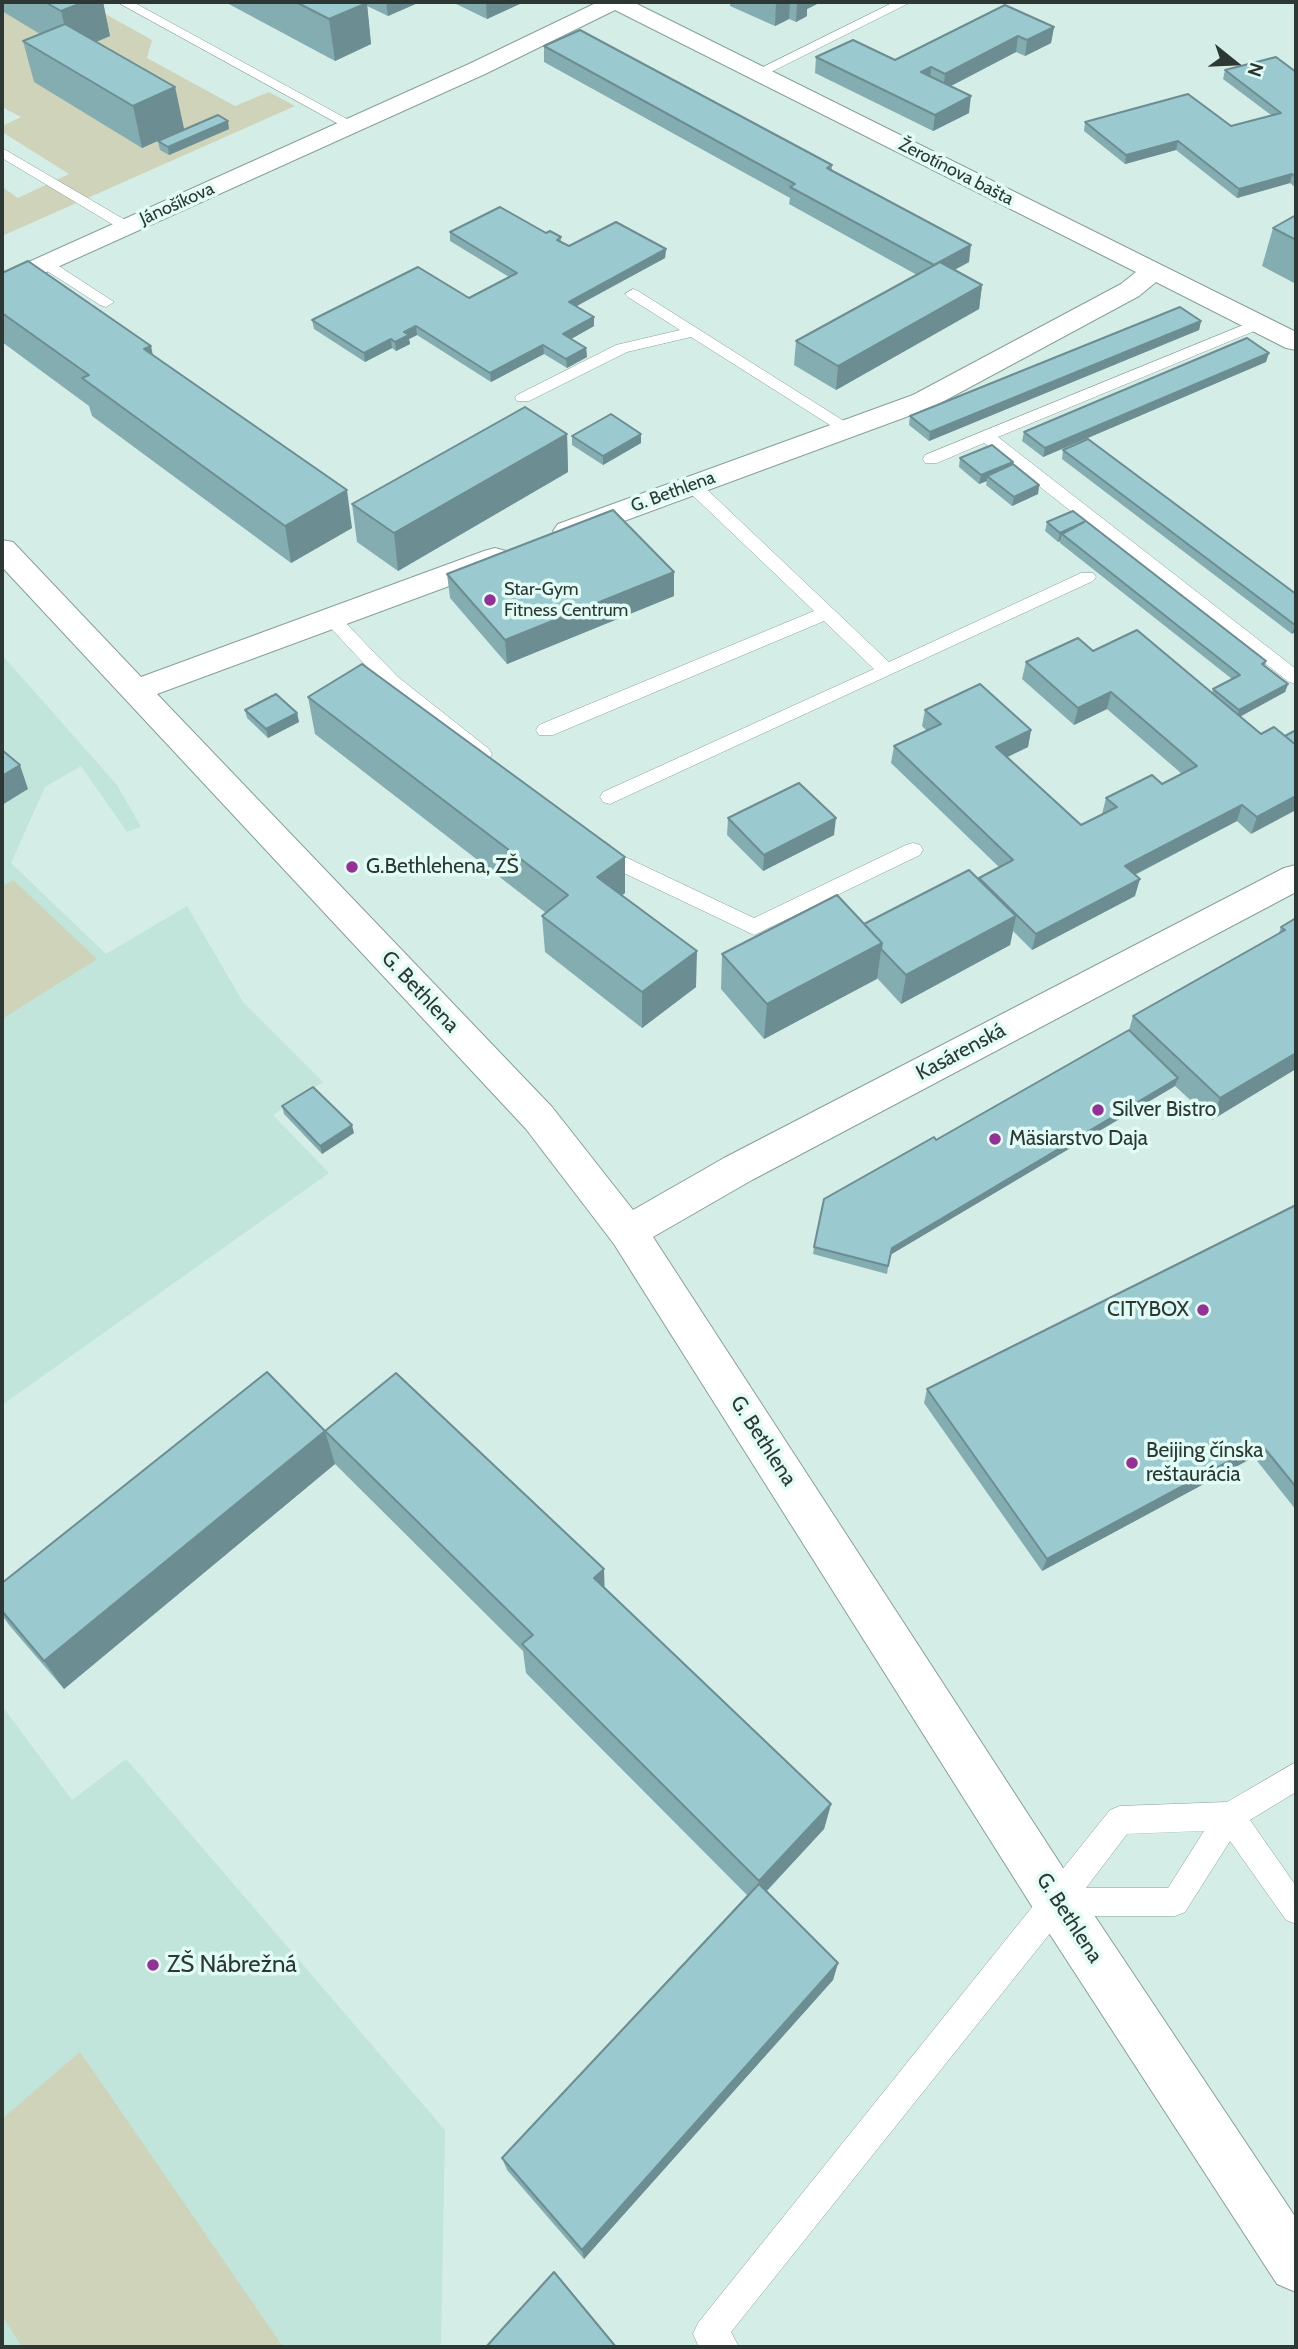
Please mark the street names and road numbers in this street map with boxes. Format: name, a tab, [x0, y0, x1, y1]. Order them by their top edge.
street label: Žerotínova bašta	[895, 134, 1017, 210]
street label: Jánošíkova	[136, 178, 218, 230]
street label: G. Bethlena	[628, 467, 718, 517]
street label: G. Bethlena	[376, 946, 464, 1038]
street label: Kasárenská	[912, 1018, 1010, 1086]
street label: G. Bethlena	[725, 1391, 801, 1491]
street label: G. Bethlena	[1031, 1868, 1107, 1968]

